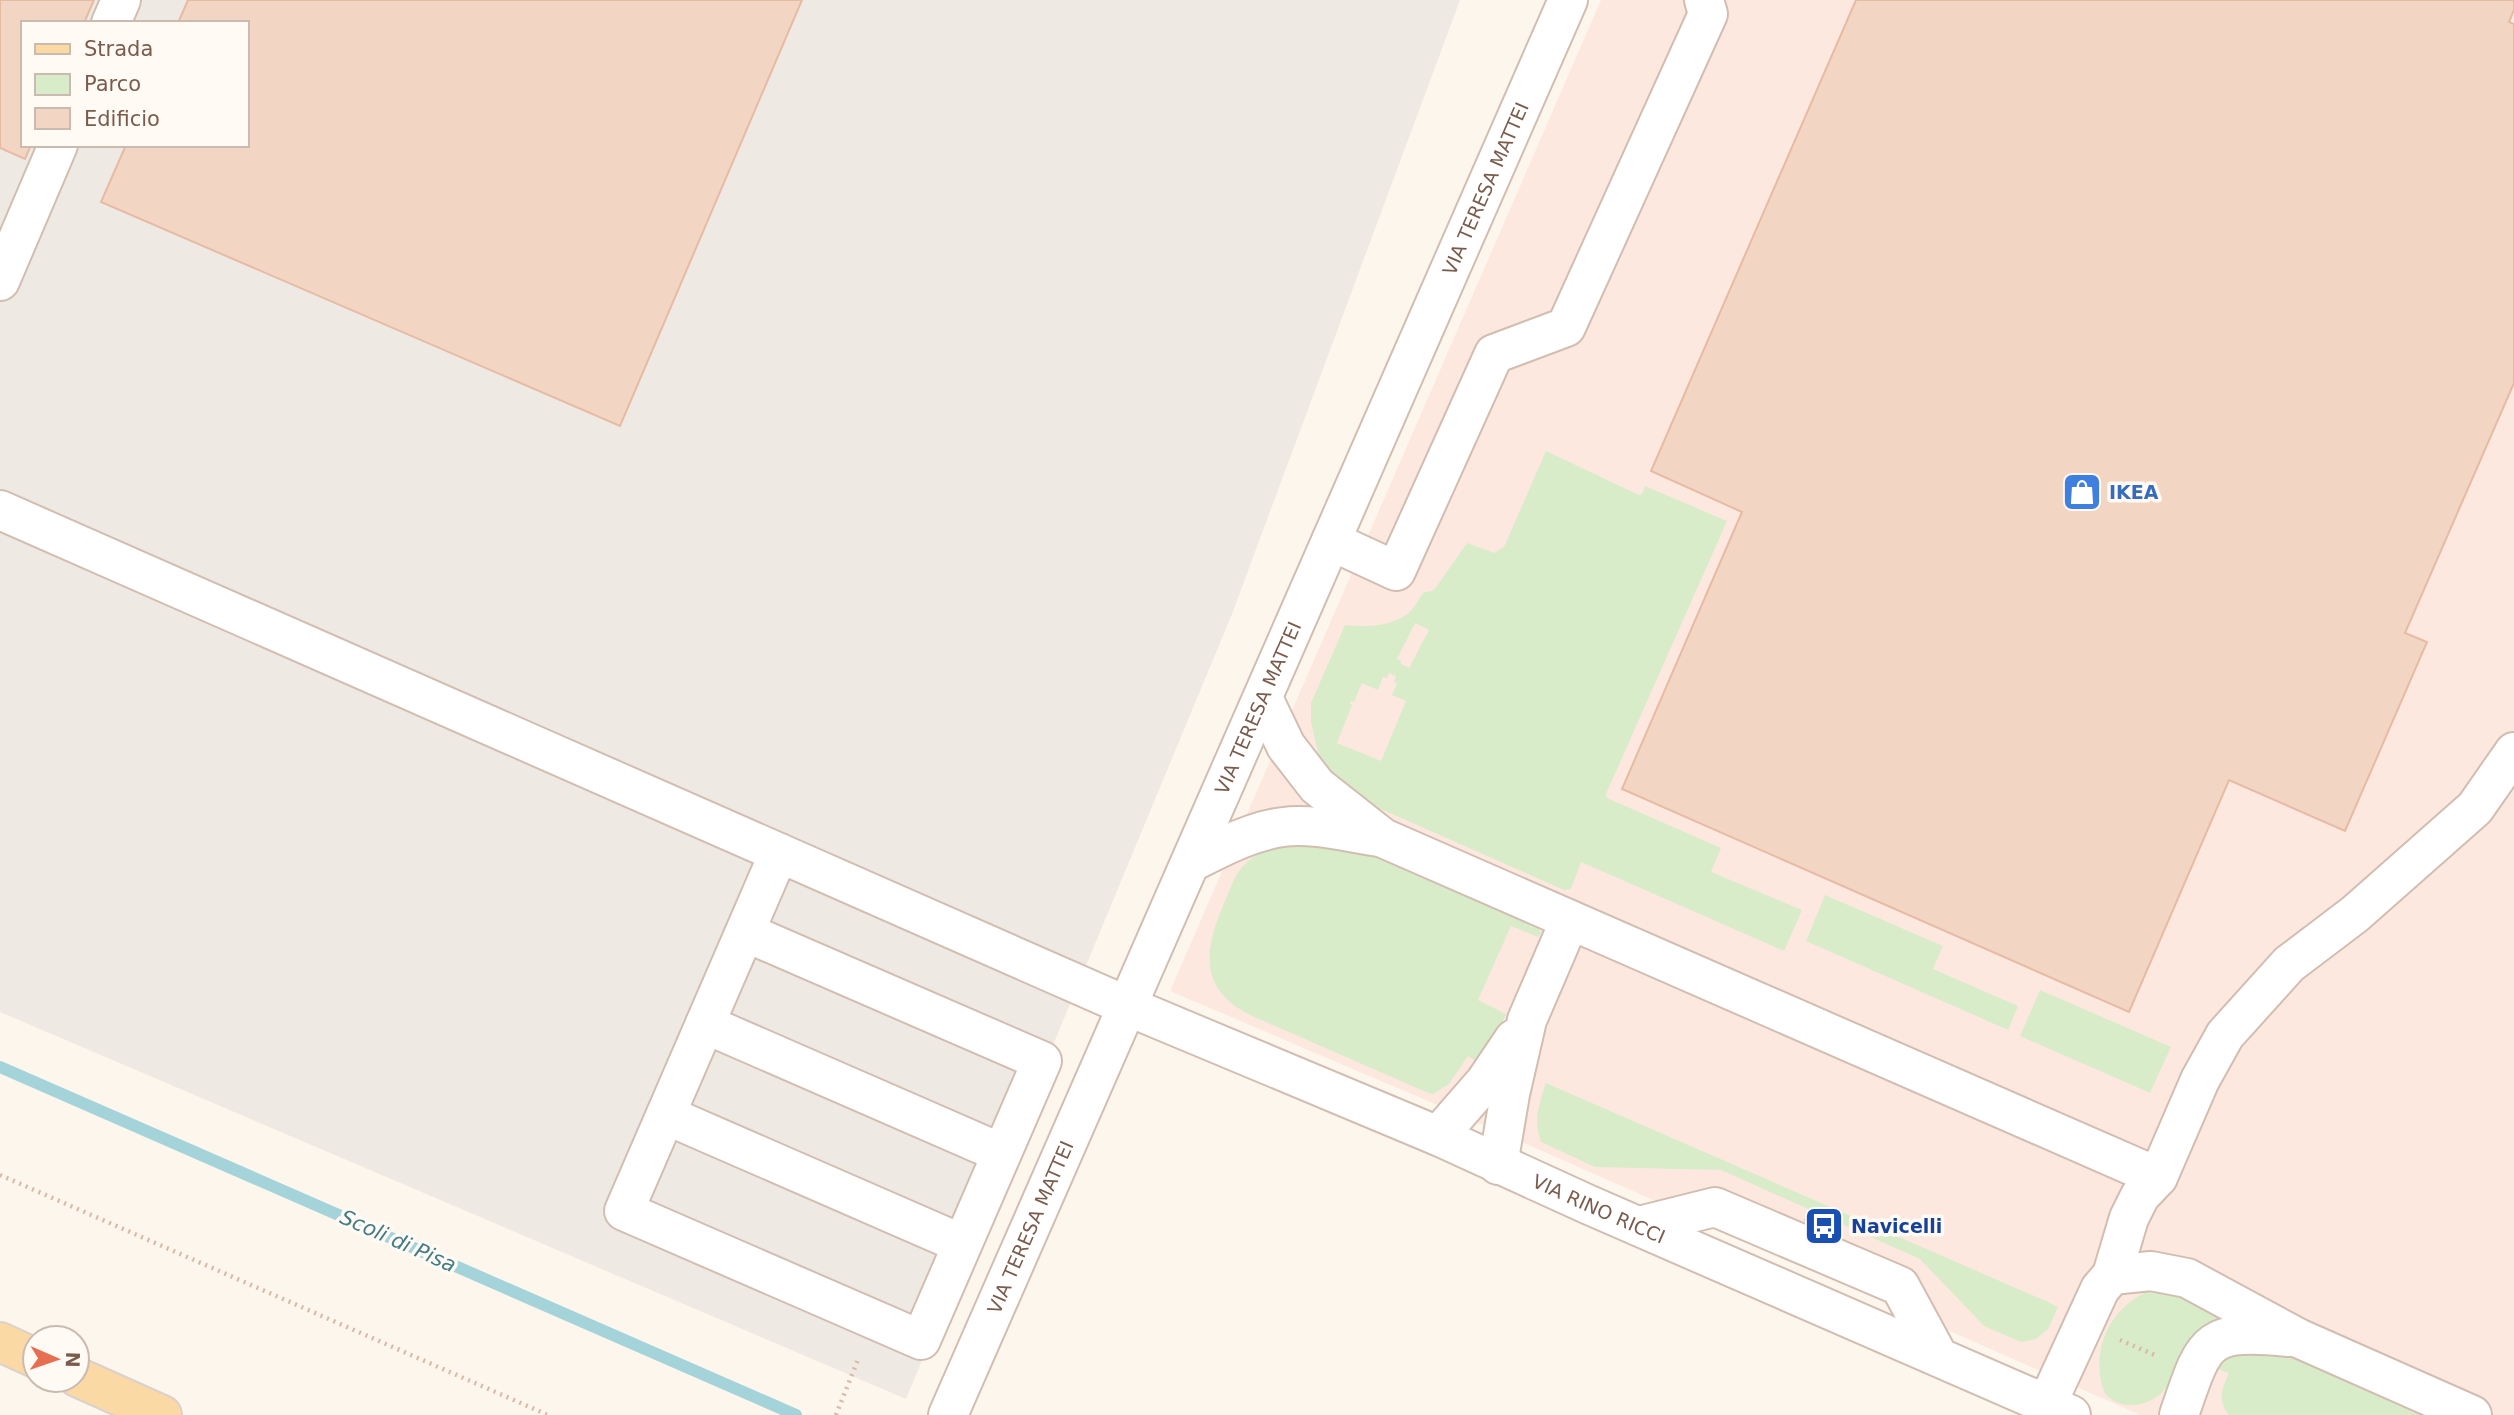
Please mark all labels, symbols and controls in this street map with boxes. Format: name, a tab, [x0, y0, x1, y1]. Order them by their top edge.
legend	[21, 21, 248, 147]
text: Strada	[84, 37, 153, 61]
text: Parco	[84, 72, 141, 96]
street label: VIA TERESA MATTEI	[1438, 99, 1533, 278]
text: Edificio	[84, 107, 160, 131]
shop icon: IKEA	[2061, 471, 2103, 513]
place label: IKEA	[2109, 481, 2159, 503]
street label: VIA TERESA MATTEI	[1210, 618, 1305, 798]
street label: VIA TERESA MATTEI	[983, 1137, 1078, 1317]
street label: VIA RINO RICCI	[1529, 1170, 1669, 1248]
water label: Scoli di Pisa	[336, 1205, 460, 1277]
bus stop icon: Navicelli	[1803, 1205, 1845, 1247]
place label: Navicelli	[1851, 1215, 1942, 1237]
north arrow	[21, 1324, 91, 1394]
text: N	[62, 1351, 84, 1368]

